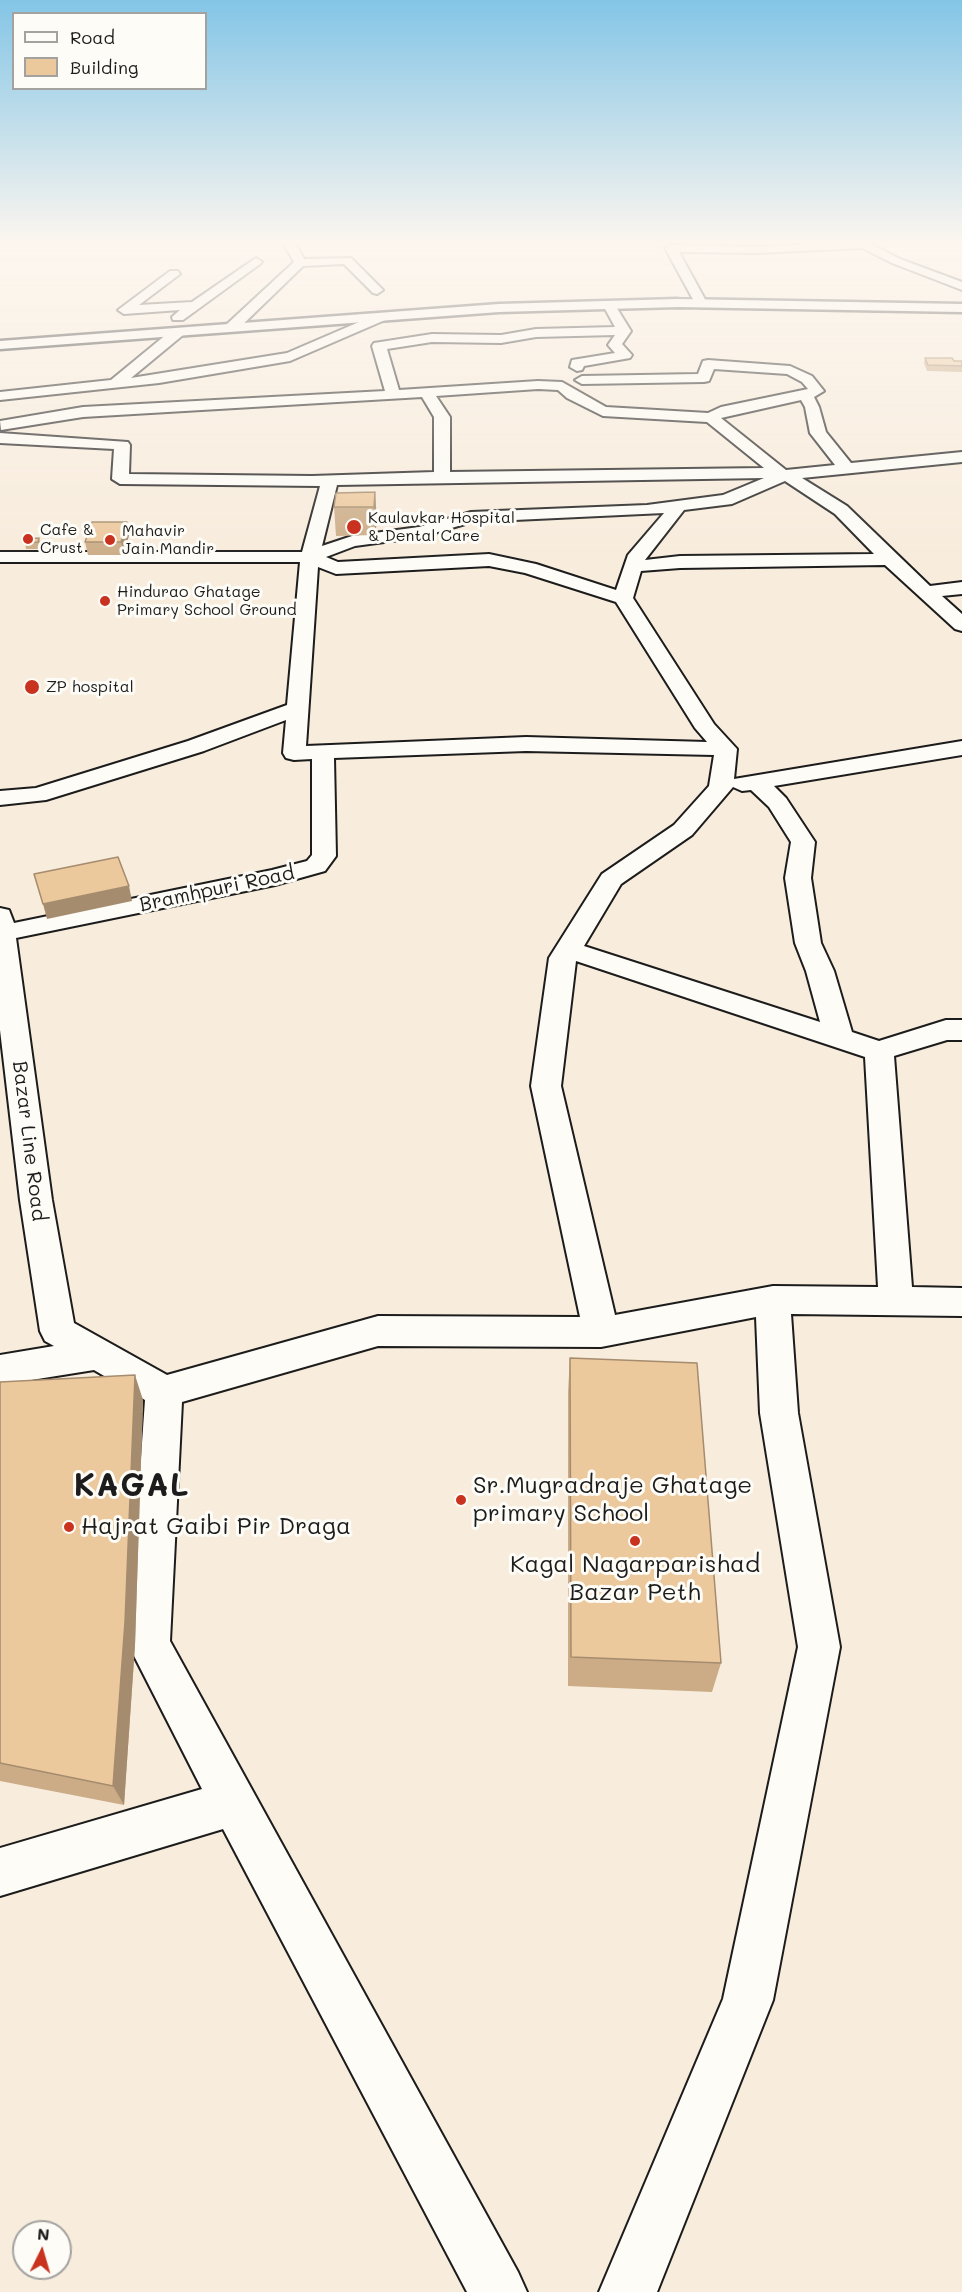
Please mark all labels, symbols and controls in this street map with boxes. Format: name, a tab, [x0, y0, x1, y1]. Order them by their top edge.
legend	[12, 12, 207, 90]
text: Road	[70, 25, 115, 49]
text: Building	[70, 55, 138, 79]
place label: Kaulavkar Hospital & Dental Care	[368, 508, 515, 546]
marker: Kaulavkar Hospital & Dental Care	[345, 518, 363, 536]
place label: Cafe & Crust	[40, 520, 94, 558]
place label: Mahavir Jain Mandir	[122, 521, 214, 559]
marker: Cafe & Crust	[21, 532, 35, 546]
marker: Mahavir Jain Mandir	[103, 533, 117, 547]
place label: Hindurao Ghatage Primary School Ground	[117, 582, 297, 620]
marker: Hindurao Ghatage Primary School Ground	[98, 594, 112, 608]
place label: ZP hospital	[46, 677, 134, 697]
marker: ZP hospital	[23, 678, 41, 696]
street label: Bramhpuri Road	[137, 861, 297, 917]
street label: Bazar Line Road	[7, 1060, 51, 1222]
district label: KAGAL	[74, 1467, 190, 1505]
place label: Sr.Mugradraje Ghatage primary School	[473, 1472, 752, 1528]
marker: Sr.Mugradraje Ghatage primary School	[454, 1493, 468, 1507]
place label: Hajrat Gaibi Pir Draga	[81, 1513, 351, 1541]
marker: Hajrat Gaibi Pir Draga	[62, 1520, 76, 1534]
marker: Kagal Nagarparishad Bazar Peth	[628, 1534, 642, 1548]
place label: Kagal Nagarparishad Bazar Peth	[510, 1551, 760, 1607]
north arrow	[12, 2220, 72, 2280]
text: N	[36, 2223, 50, 2245]

